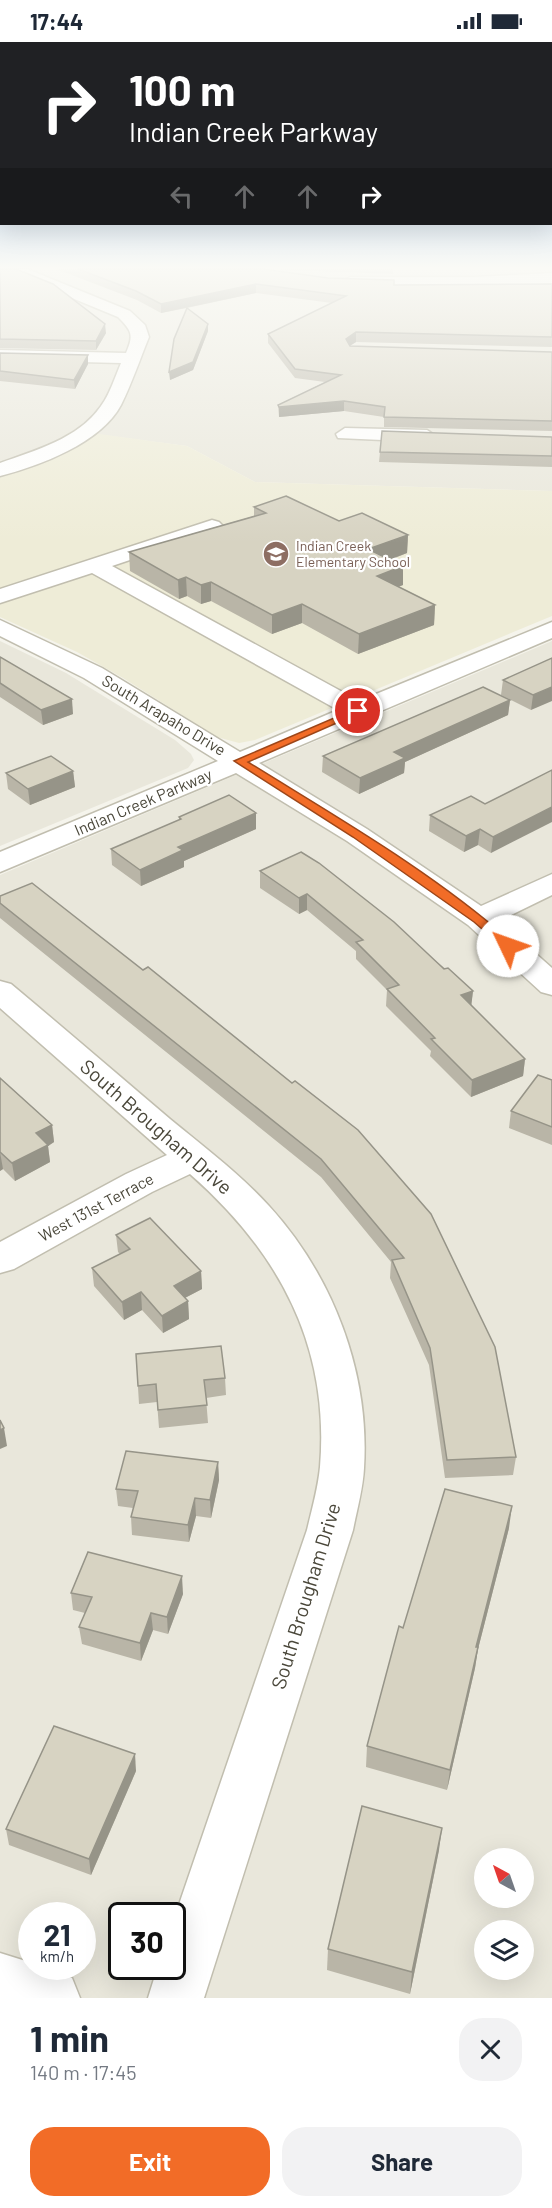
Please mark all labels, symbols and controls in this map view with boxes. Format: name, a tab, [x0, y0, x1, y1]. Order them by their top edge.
text: 17:44	[30, 8, 83, 34]
text: 100 m	[129, 64, 235, 114]
icon: right	[30, 66, 108, 144]
text: Indian Creek Parkway	[129, 115, 378, 147]
icon: left	[165, 180, 198, 213]
icon: ahead	[228, 180, 261, 213]
icon: ahead	[291, 180, 324, 213]
icon: right	[354, 180, 387, 213]
place label: Indian Creek Elementary School	[296, 537, 410, 570]
school or university icon: Indian Creek Elementary School	[261, 539, 291, 569]
street label: South Arapaho Drive	[99, 670, 230, 759]
pin	[332, 685, 383, 736]
icon: arrive	[341, 694, 374, 727]
street label: Indian Creek Parkway	[71, 764, 215, 839]
position arrow	[476, 914, 540, 978]
street label: South Brougham Drive	[76, 1054, 238, 1199]
street label: West 131st Terrace	[35, 1168, 157, 1245]
street label: South Brougham Drive	[265, 1500, 345, 1692]
north arrow	[474, 1848, 534, 1908]
map controls	[474, 1848, 534, 1980]
speed limit sign: 30	[108, 1902, 186, 1980]
text: 21	[43, 1916, 71, 1952]
button: layers	[474, 1920, 534, 1980]
text: km/h	[40, 1947, 74, 1965]
text: 1 min	[30, 2016, 109, 2059]
button: close	[459, 2018, 522, 2081]
text: 140 m · 17:45	[30, 2060, 137, 2084]
button: Exit	[30, 2127, 270, 2196]
button: Share	[282, 2127, 522, 2196]

